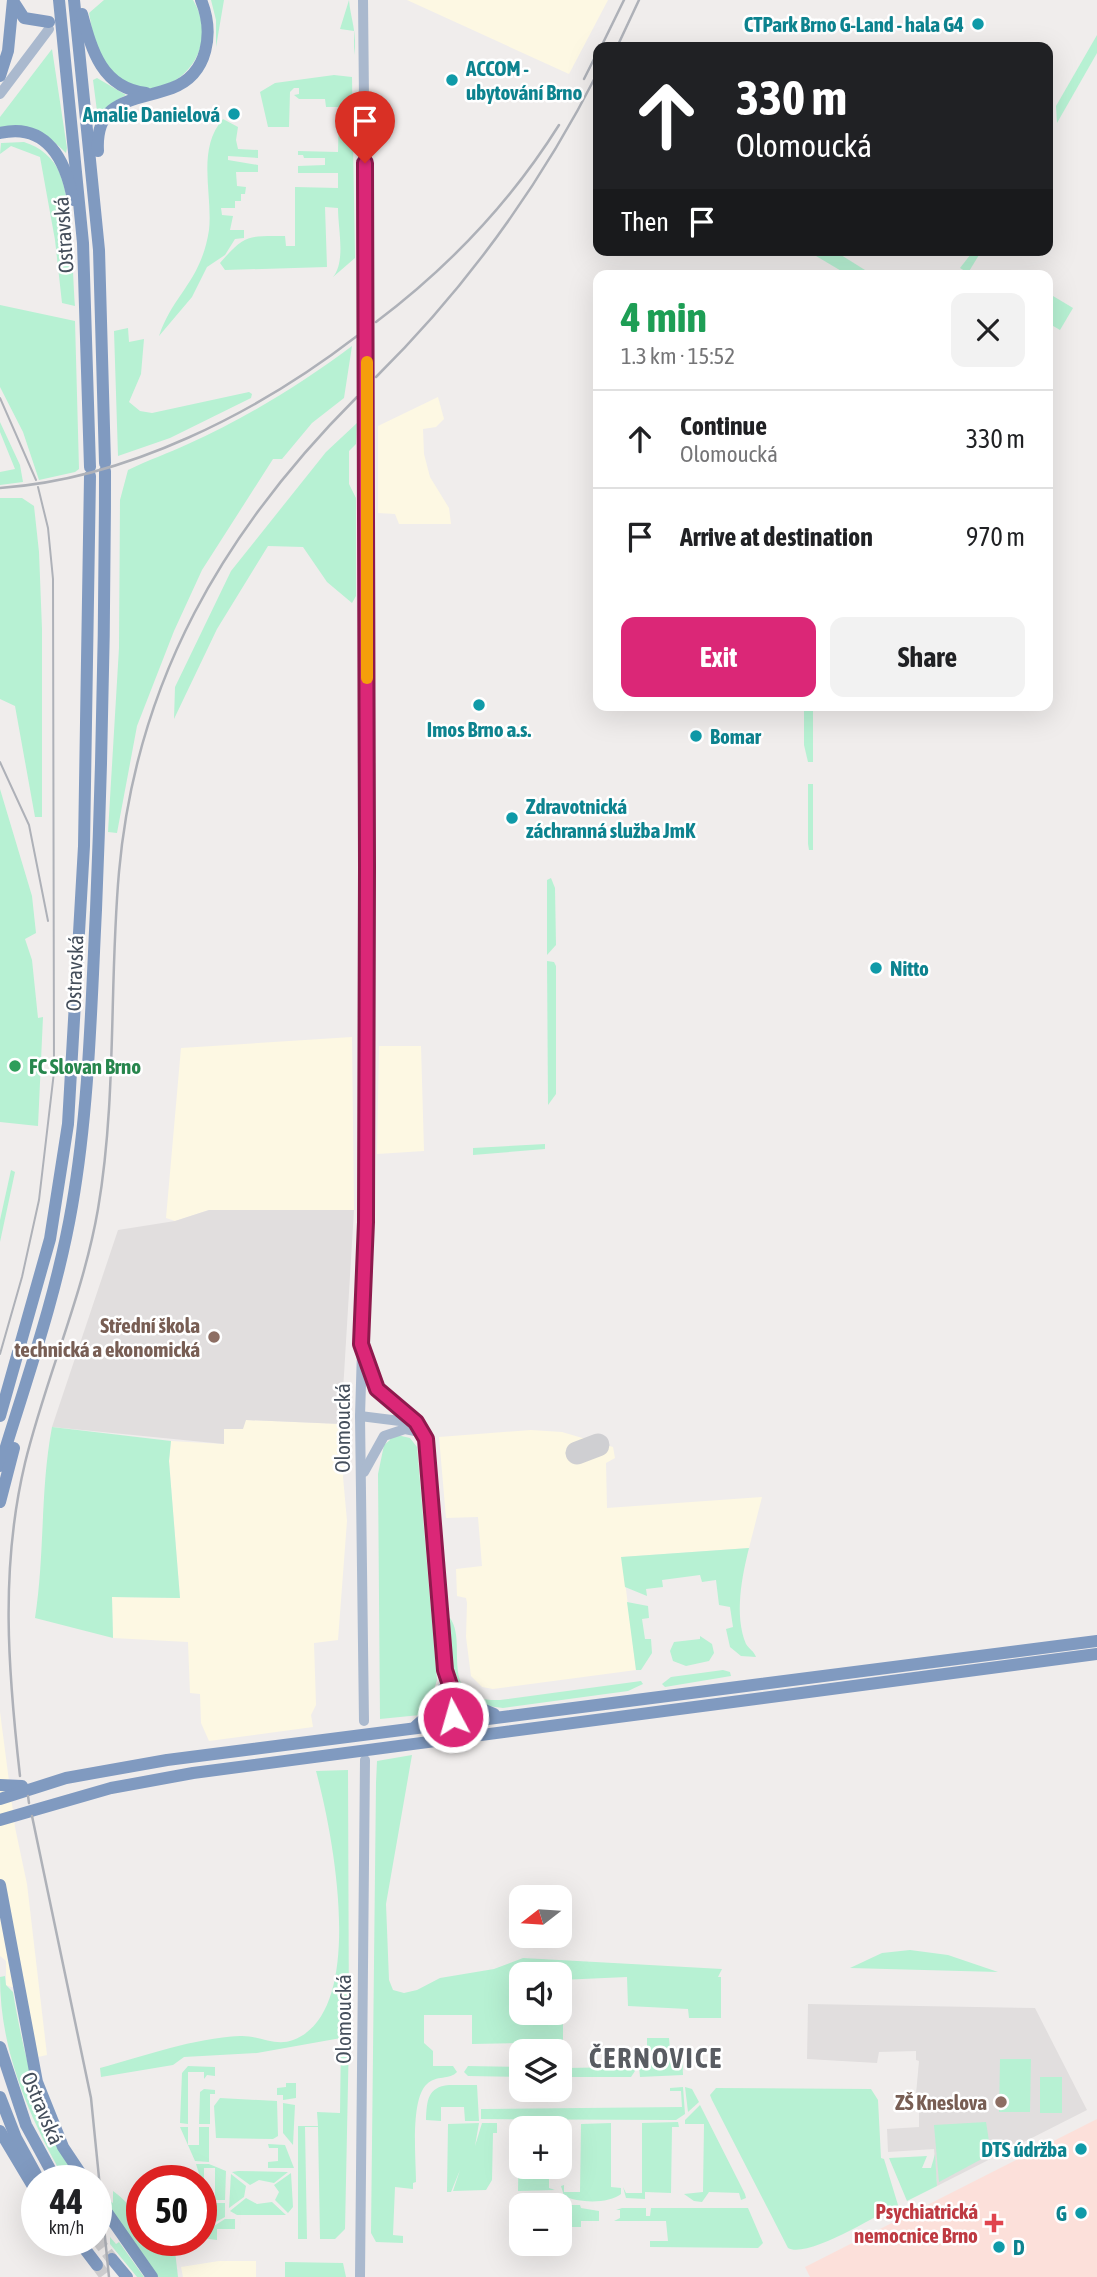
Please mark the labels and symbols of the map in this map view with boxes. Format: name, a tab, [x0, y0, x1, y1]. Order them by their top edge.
place label: CTPark Brno G-Land - hala G4	[744, 12, 964, 36]
marker: CTPark Brno G-Land - hala G4	[970, 16, 986, 32]
place label: ACCOM - ubytování Brno	[465, 56, 582, 104]
marker: ACCOM - ubytování Brno	[444, 72, 460, 88]
pin	[335, 91, 395, 163]
place label: Amalie Danielová	[82, 102, 220, 126]
marker: Amalie Danielová	[226, 106, 242, 122]
street label: Ostravská	[48, 196, 78, 274]
marker: Imos Brno a.s.	[471, 697, 487, 713]
place label: Imos Brno a.s.	[427, 717, 531, 741]
place label: Bomar	[710, 724, 762, 748]
marker: Bomar	[688, 728, 704, 744]
place label: Zdravotnická záchranná služba JmK	[526, 794, 696, 842]
marker: Zdravotnická záchranná služba JmK	[504, 810, 520, 826]
street label: Ostravská	[61, 934, 87, 1012]
place label: Nitto	[890, 956, 929, 980]
marker: Nitto	[868, 960, 884, 976]
place label: FC Slovan Brno	[29, 1054, 141, 1078]
marker: FC Slovan Brno	[7, 1058, 23, 1074]
place label: Střední škola technická a ekonomická	[13, 1313, 200, 1361]
marker: Střední škola technická a ekonomická	[206, 1329, 222, 1345]
street label: Olomoucká	[330, 1383, 354, 1473]
position arrow	[416, 1680, 490, 1754]
north arrow	[509, 1885, 572, 1948]
street label: Olomoucká	[331, 1974, 355, 2064]
district label: ČERNOVICE	[589, 2042, 723, 2074]
street label: Ostravská	[17, 2068, 69, 2148]
place label: ZŠ Kneslova	[895, 2090, 987, 2114]
marker: ZŠ Kneslova	[993, 2094, 1009, 2110]
place label: DTS údržba	[981, 2137, 1067, 2161]
marker: DTS údržba	[1073, 2141, 1089, 2157]
speed limit sign: 50	[126, 2165, 217, 2256]
place label: Psychiatrická nemocnice Brno	[854, 2199, 978, 2247]
place label: G	[1056, 2201, 1067, 2225]
marker: G	[1073, 2205, 1089, 2221]
marker: Psychiatrická nemocnice Brno	[984, 2213, 1004, 2233]
place label: D	[1013, 2235, 1025, 2259]
marker: D	[991, 2239, 1007, 2255]

